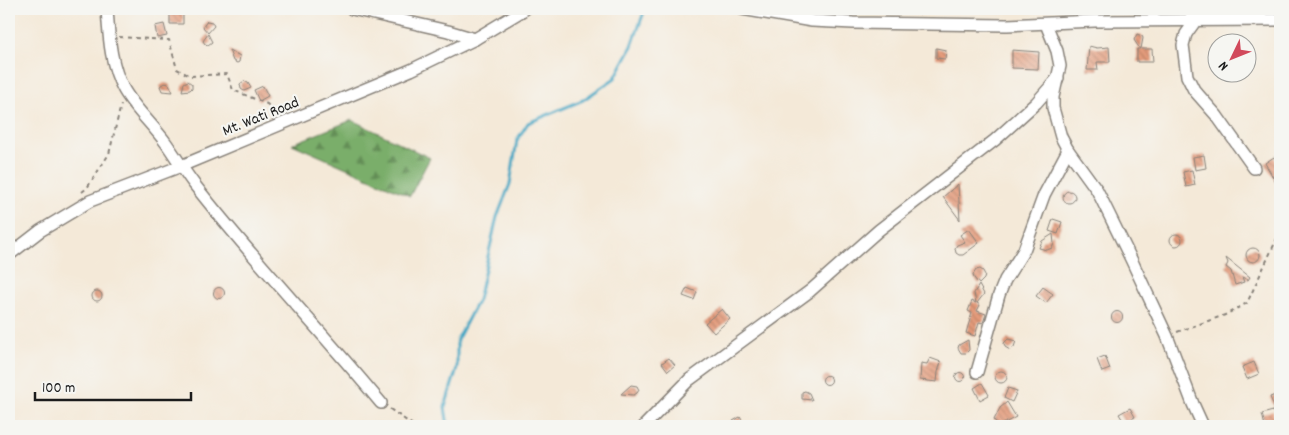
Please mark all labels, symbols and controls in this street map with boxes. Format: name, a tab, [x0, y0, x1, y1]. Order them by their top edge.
north arrow	[1206, 32, 1256, 82]
text: N	[1214, 56, 1234, 75]
street label: Mt. Wati Road	[219, 92, 303, 143]
scale bar	[35, 370, 191, 402]
text: 100 m	[42, 378, 75, 400]

